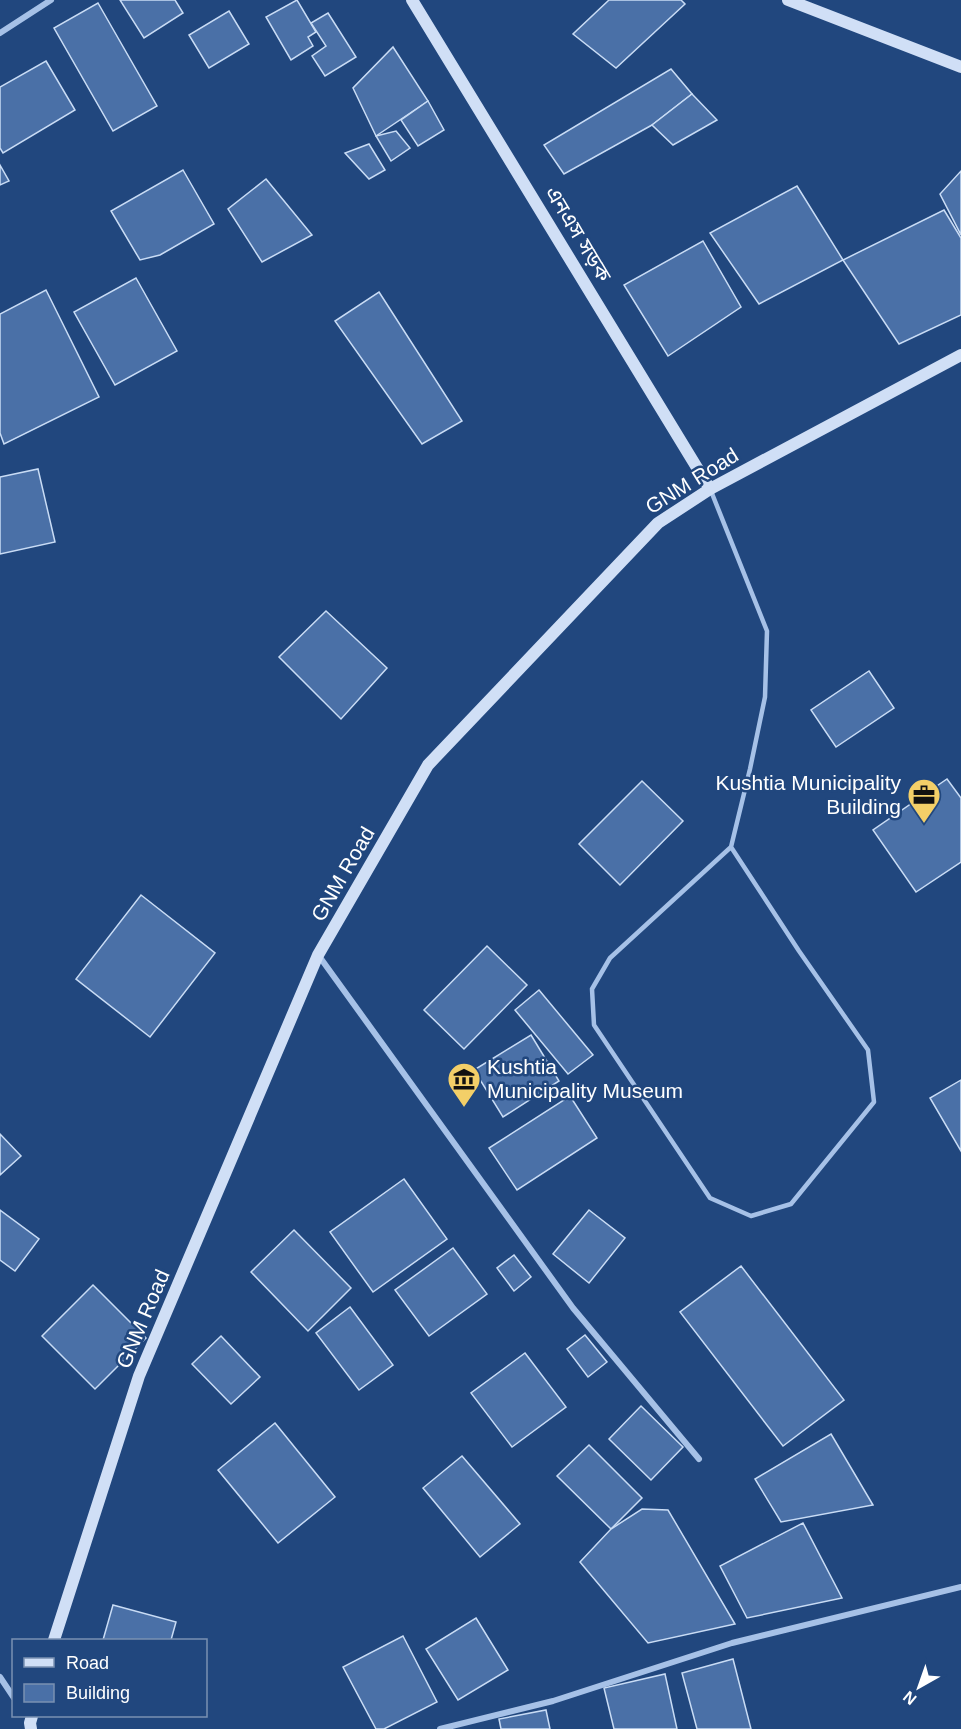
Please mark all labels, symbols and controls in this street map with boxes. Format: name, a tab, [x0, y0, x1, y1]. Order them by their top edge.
street label: এনএস সড়ক	[541, 182, 616, 287]
street label: GNM Road	[641, 443, 742, 518]
place label: Kushtia Municipality Building	[715, 771, 901, 818]
office icon: Kushtia Municipality Building	[906, 777, 942, 824]
street label: GNM Road	[306, 823, 379, 925]
place label: Kushtia Municipality Museum	[487, 1055, 683, 1102]
museum icon: Kushtia Municipality Museum	[446, 1061, 482, 1108]
street label: GNM Road	[111, 1266, 174, 1372]
legend	[12, 1639, 207, 1717]
text: Road	[66, 1653, 109, 1673]
north arrow	[889, 1657, 949, 1717]
text: Building	[66, 1683, 130, 1703]
text: N	[900, 1688, 920, 1708]

